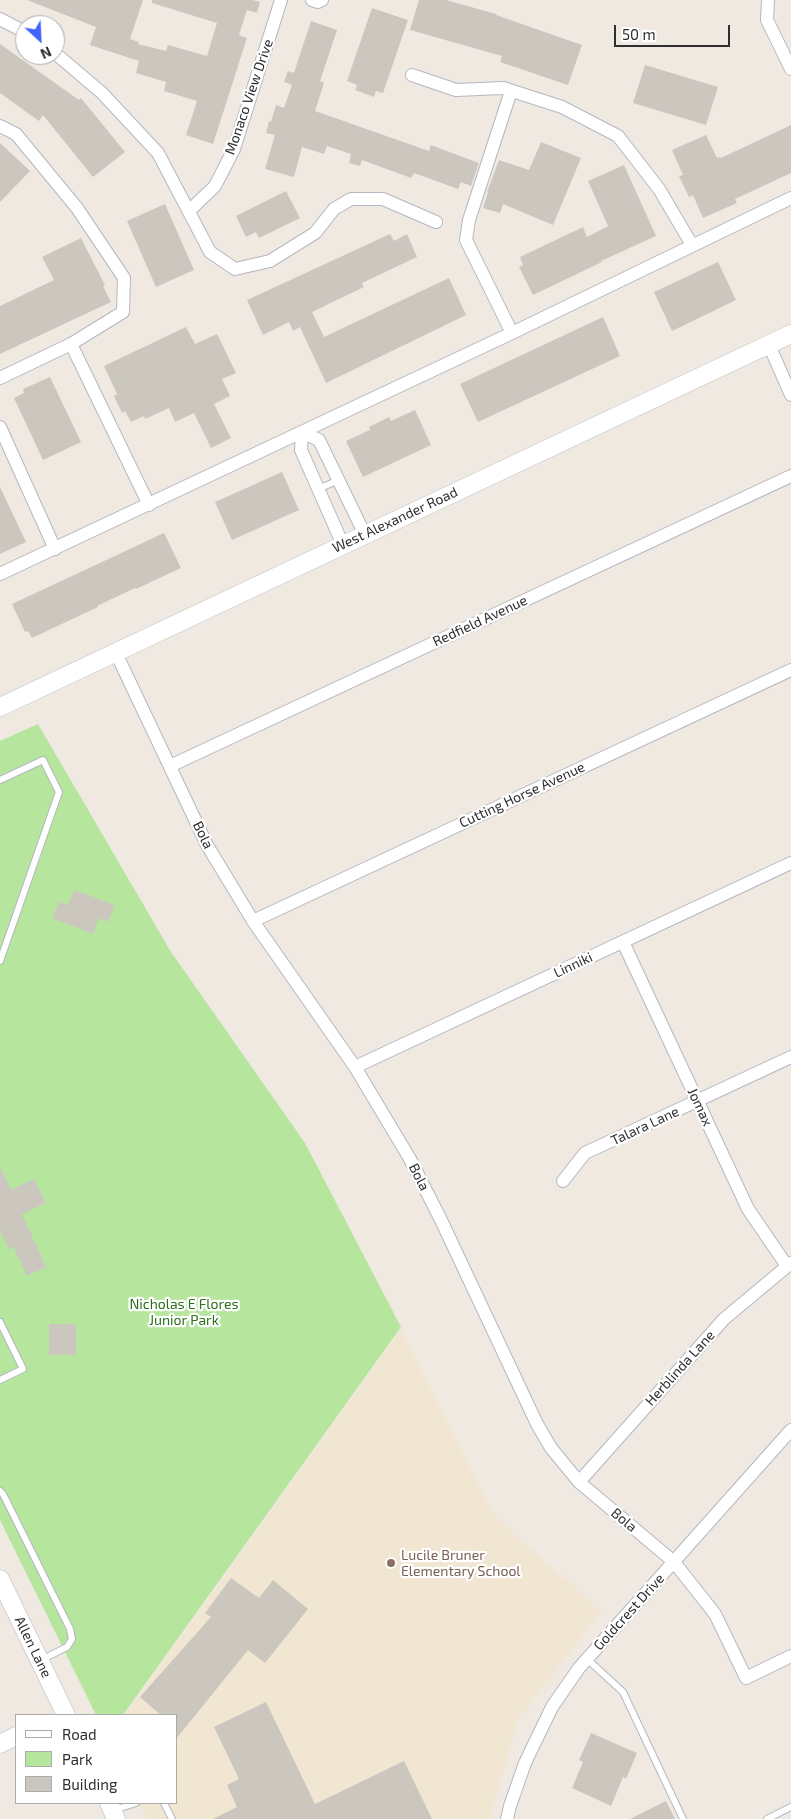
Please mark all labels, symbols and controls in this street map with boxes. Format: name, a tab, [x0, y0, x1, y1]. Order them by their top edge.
north arrow	[15, 15, 65, 65]
scale bar	[616, 15, 732, 47]
text: 50 m	[622, 25, 656, 43]
street label: Monaco View Drive	[221, 37, 277, 157]
text: N	[38, 43, 54, 63]
street label: West Alexander Road	[330, 484, 460, 556]
street label: Redfield Avenue	[430, 592, 530, 650]
street label: Cutting Horse Avenue	[456, 758, 588, 832]
street label: Bola	[189, 819, 217, 851]
street label: Linniki	[551, 949, 595, 981]
street label: Jomax	[684, 1085, 716, 1129]
street label: Talara Lane	[608, 1103, 682, 1149]
street label: Bola	[405, 1161, 433, 1193]
park label: Nicholas E Flores Junior Park	[129, 1296, 239, 1328]
street label: Herblinda Lane	[642, 1327, 718, 1409]
street label: Bola	[608, 1504, 640, 1536]
place label: Lucile Bruner Elementary School	[401, 1547, 520, 1580]
marker: Lucile Bruner Elementary School	[385, 1557, 397, 1569]
street label: Goldcrest Drive	[590, 1570, 668, 1654]
street label: Allen Lane	[11, 1614, 55, 1680]
legend	[15, 1714, 178, 1804]
text: Road	[62, 1725, 97, 1743]
text: Park	[62, 1750, 93, 1768]
text: Building	[62, 1775, 117, 1793]

